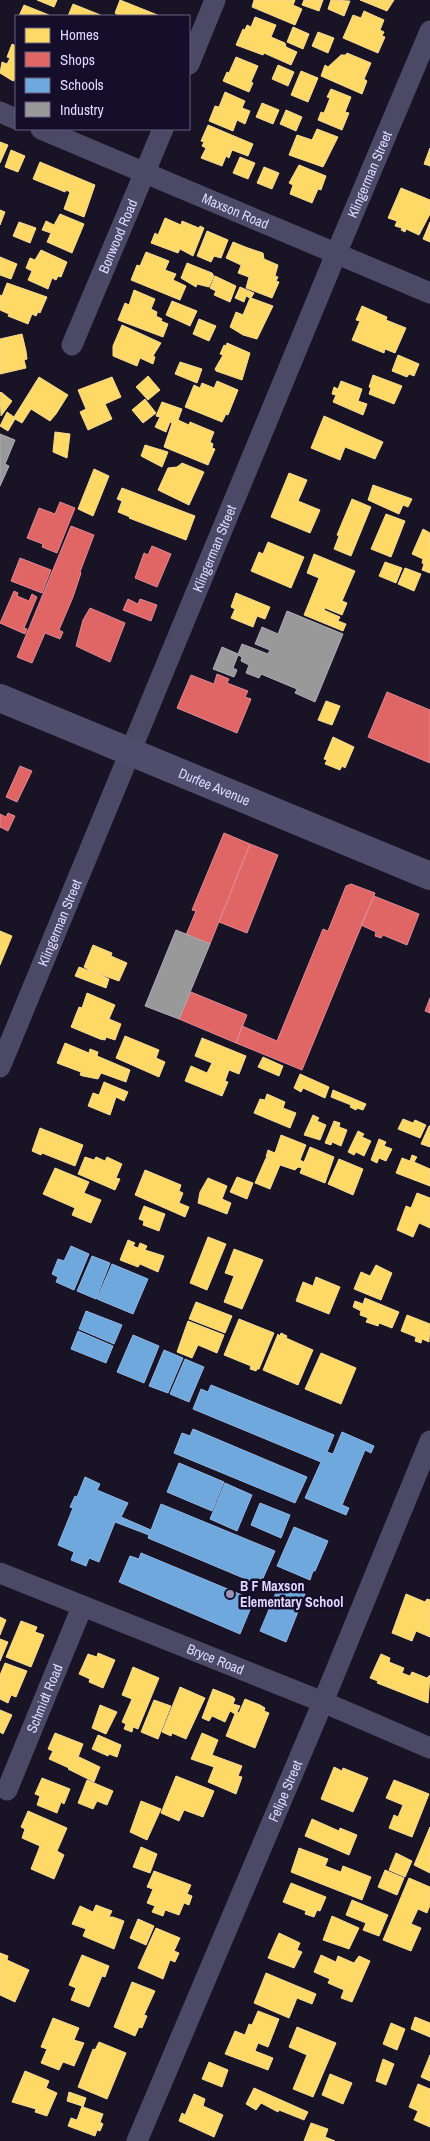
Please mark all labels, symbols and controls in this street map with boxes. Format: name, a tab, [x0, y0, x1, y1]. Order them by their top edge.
legend	[15, 15, 190, 130]
text: Homes	[60, 24, 99, 45]
text: Shops	[60, 49, 95, 70]
text: Schools	[60, 74, 104, 95]
text: Industry	[60, 99, 105, 120]
street label: Klingerman Street	[343, 128, 396, 221]
street label: Maxson Road	[199, 189, 272, 233]
street label: Bonwood Road	[94, 197, 141, 276]
street label: Klingerman Street	[188, 502, 240, 595]
street label: Durfee Avenue	[176, 764, 253, 810]
street label: Klingerman Street	[34, 877, 86, 969]
place label: B F Maxson Elementary School	[240, 1577, 343, 1611]
marker: B F Maxson Elementary School	[224, 1588, 236, 1600]
street label: Bryce Road	[184, 1640, 247, 1679]
street label: Schmidt Road	[22, 1661, 67, 1736]
street label: Felipe Street	[264, 1758, 306, 1825]

